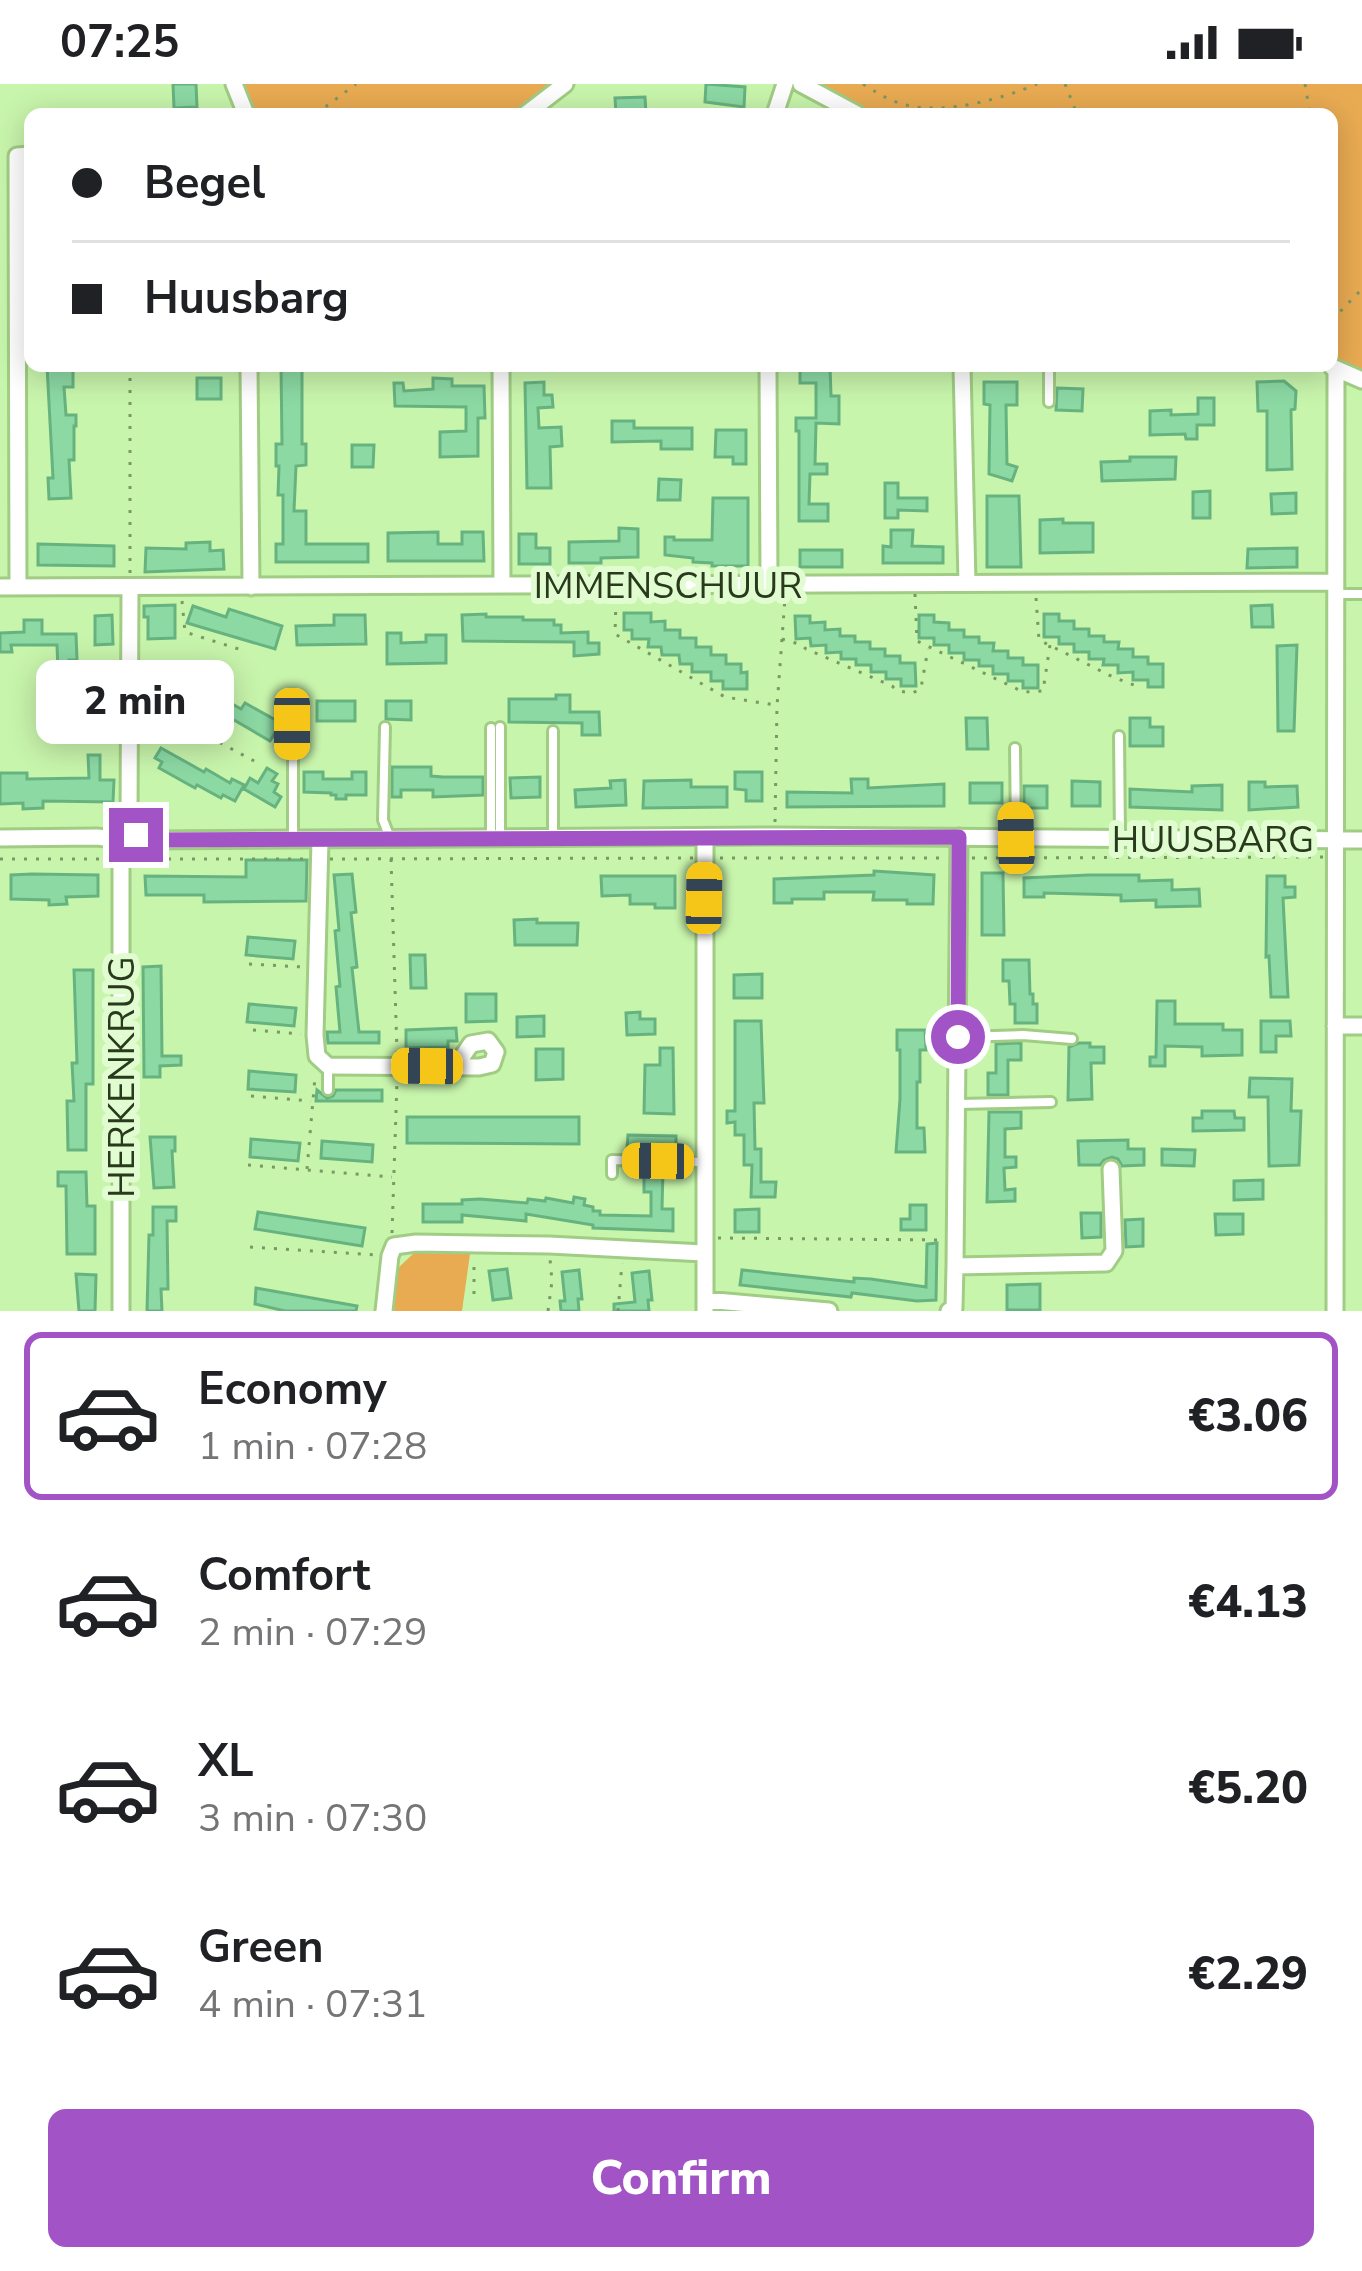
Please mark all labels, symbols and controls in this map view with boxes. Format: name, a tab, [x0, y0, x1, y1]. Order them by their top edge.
text: 07:25	[60, 12, 179, 73]
text: Begel	[144, 153, 265, 214]
text: Huusbarg	[144, 268, 349, 329]
street label: IMMENSCHUUR	[534, 562, 802, 611]
callout: 2 min	[37, 661, 235, 745]
text: 2 min	[84, 675, 186, 728]
car	[274, 688, 310, 760]
car	[997, 802, 1035, 874]
route end	[109, 808, 163, 862]
street label: HUUSBARG	[1112, 816, 1314, 865]
car	[685, 862, 723, 934]
street label: HERKENKRUG	[98, 956, 147, 1198]
route start	[931, 1010, 985, 1064]
car	[391, 1047, 463, 1085]
car	[622, 1142, 694, 1180]
text: Economy	[198, 1359, 387, 1420]
icon: car	[54, 1362, 162, 1470]
text: €3.06	[1188, 1386, 1308, 1447]
text: 1 min · 07:28	[198, 1420, 427, 1473]
text: Comfort	[198, 1545, 370, 1606]
icon: car	[54, 1548, 162, 1656]
text: €4.13	[1188, 1572, 1308, 1633]
text: 2 min · 07:29	[198, 1606, 427, 1659]
text: XL	[198, 1731, 254, 1792]
icon: car	[54, 1734, 162, 1842]
text: €5.20	[1188, 1758, 1308, 1819]
text: 3 min · 07:30	[198, 1792, 427, 1845]
text: Green	[198, 1917, 324, 1978]
icon: car	[54, 1920, 162, 2028]
text: €2.29	[1188, 1944, 1308, 2005]
text: 4 min · 07:31	[198, 1978, 427, 2031]
button: Confirm	[48, 2109, 1314, 2247]

